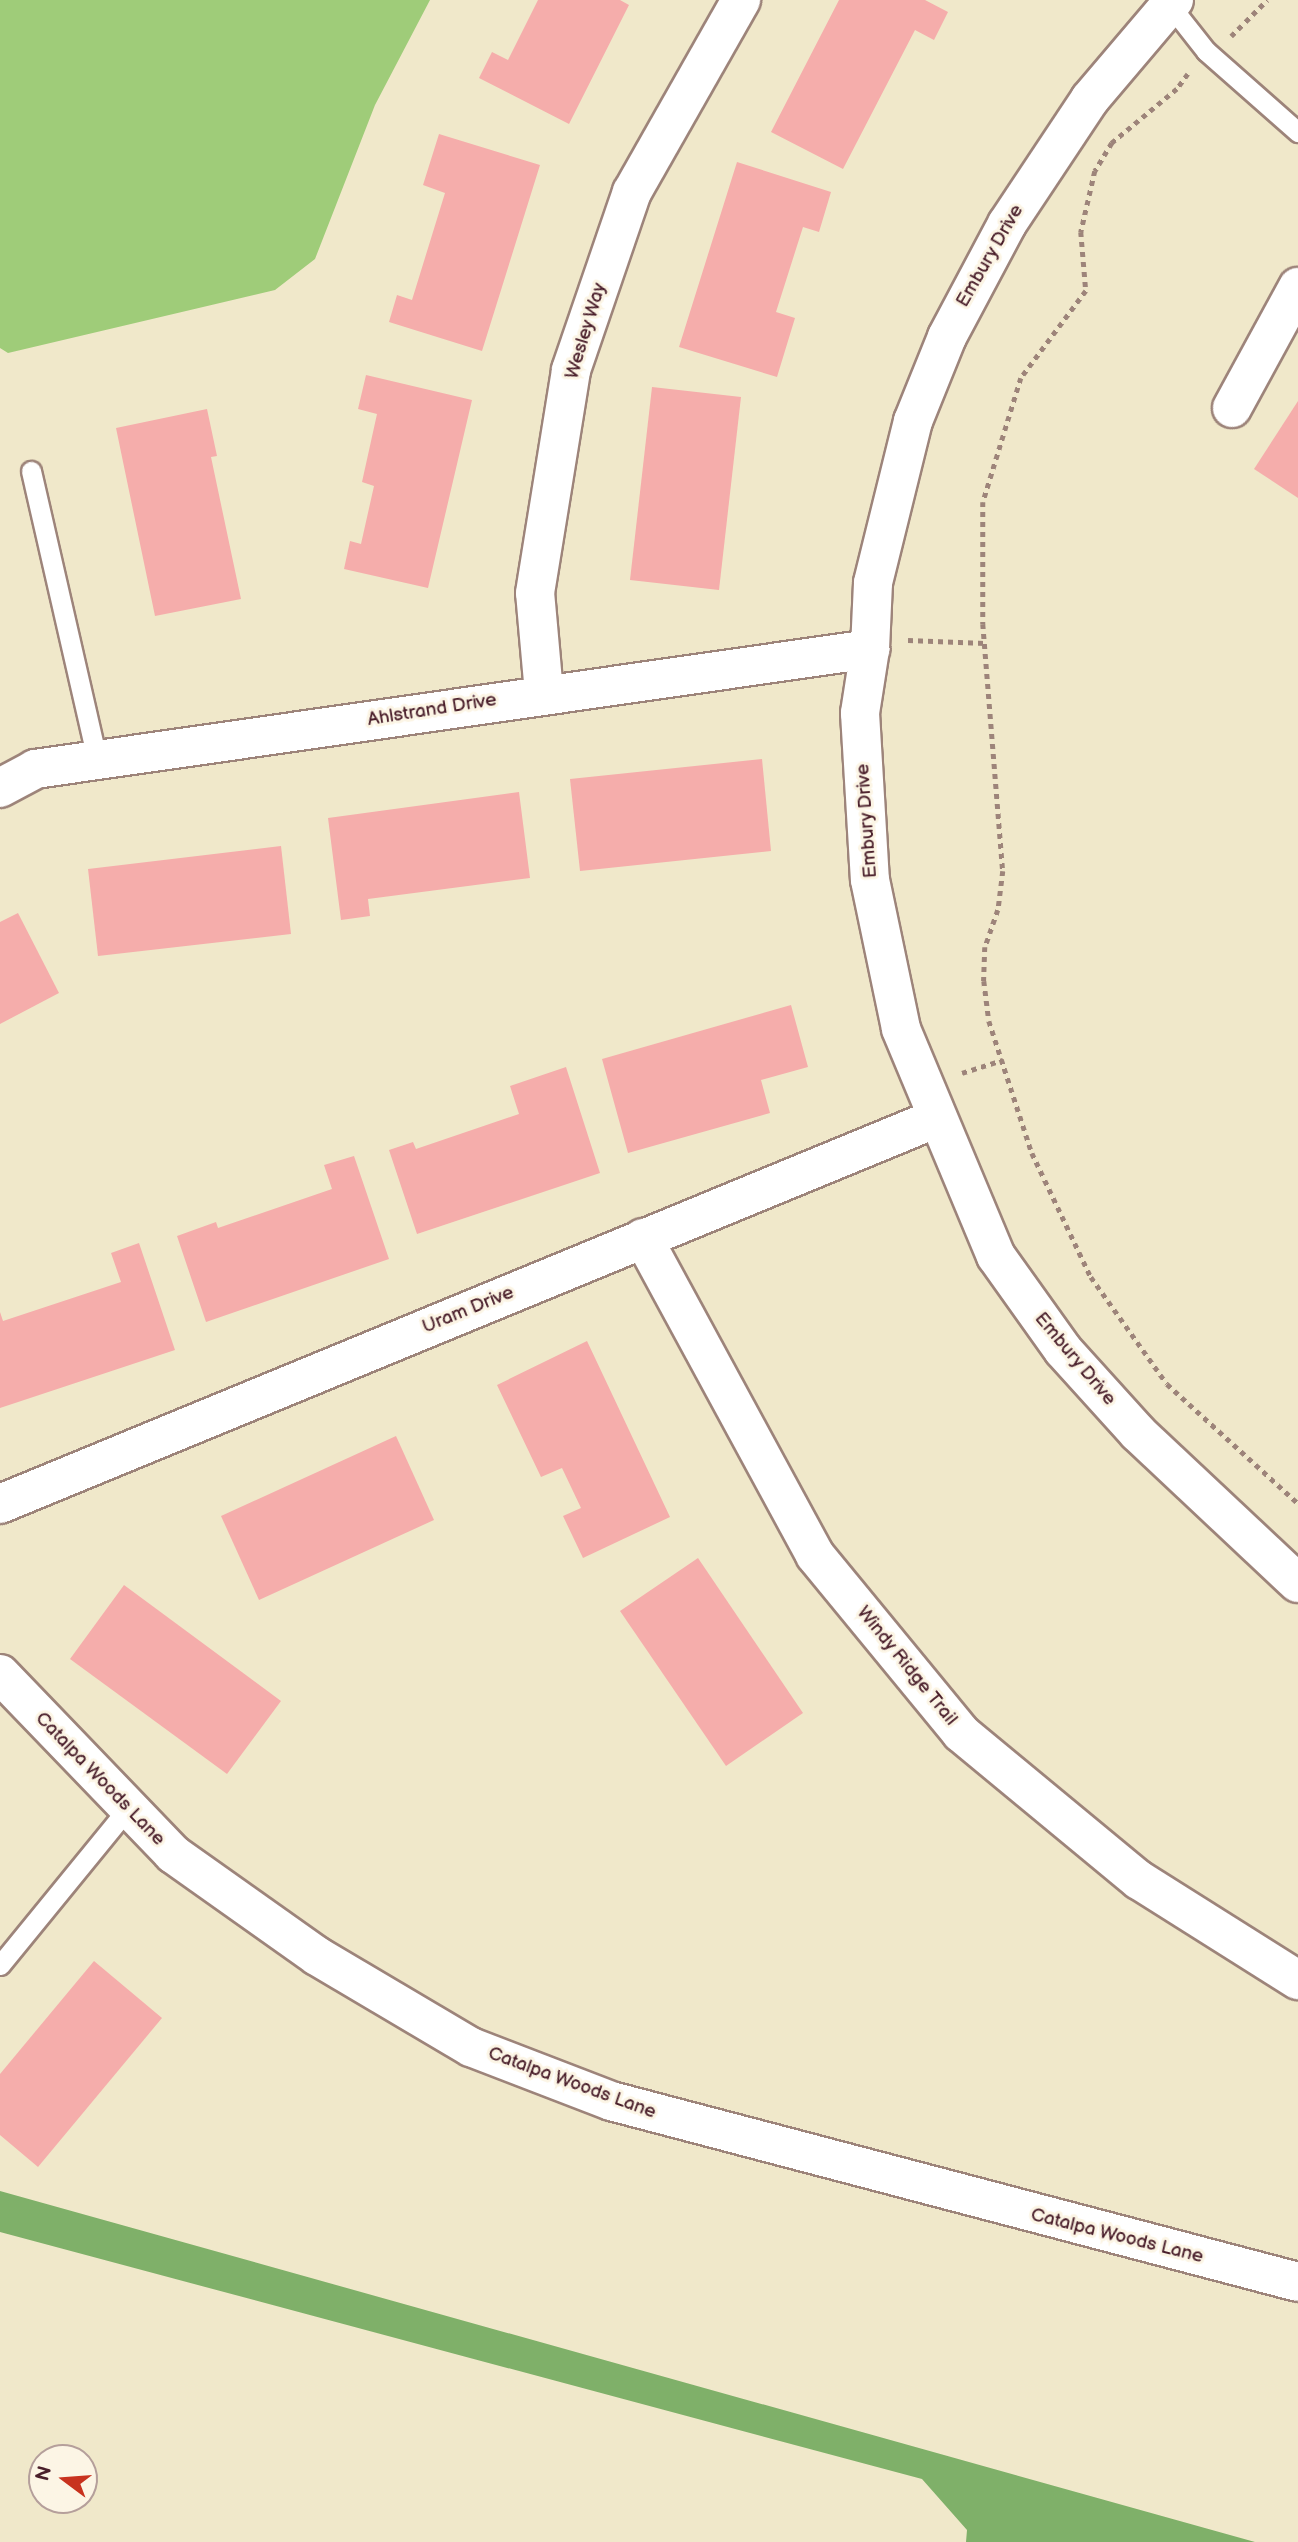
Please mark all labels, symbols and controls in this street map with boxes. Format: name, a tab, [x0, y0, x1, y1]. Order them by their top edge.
street label: Embury Drive	[951, 200, 1029, 312]
street label: Wesley Way	[560, 279, 612, 383]
street label: Ahlstrand Drive	[366, 689, 498, 731]
street label: Embury Drive	[852, 763, 882, 879]
street label: Uram Drive	[419, 1281, 517, 1339]
street label: Embury Drive	[1029, 1307, 1121, 1411]
street label: Windy Ridge Trail	[851, 1601, 963, 1731]
street label: Catalpa Woods Lane	[30, 1707, 170, 1851]
street label: Catalpa Woods Lane	[485, 2042, 659, 2124]
street label: Catalpa Woods Lane	[1028, 2203, 1206, 2269]
north arrow	[28, 2444, 98, 2514]
text: N	[31, 2464, 57, 2484]

